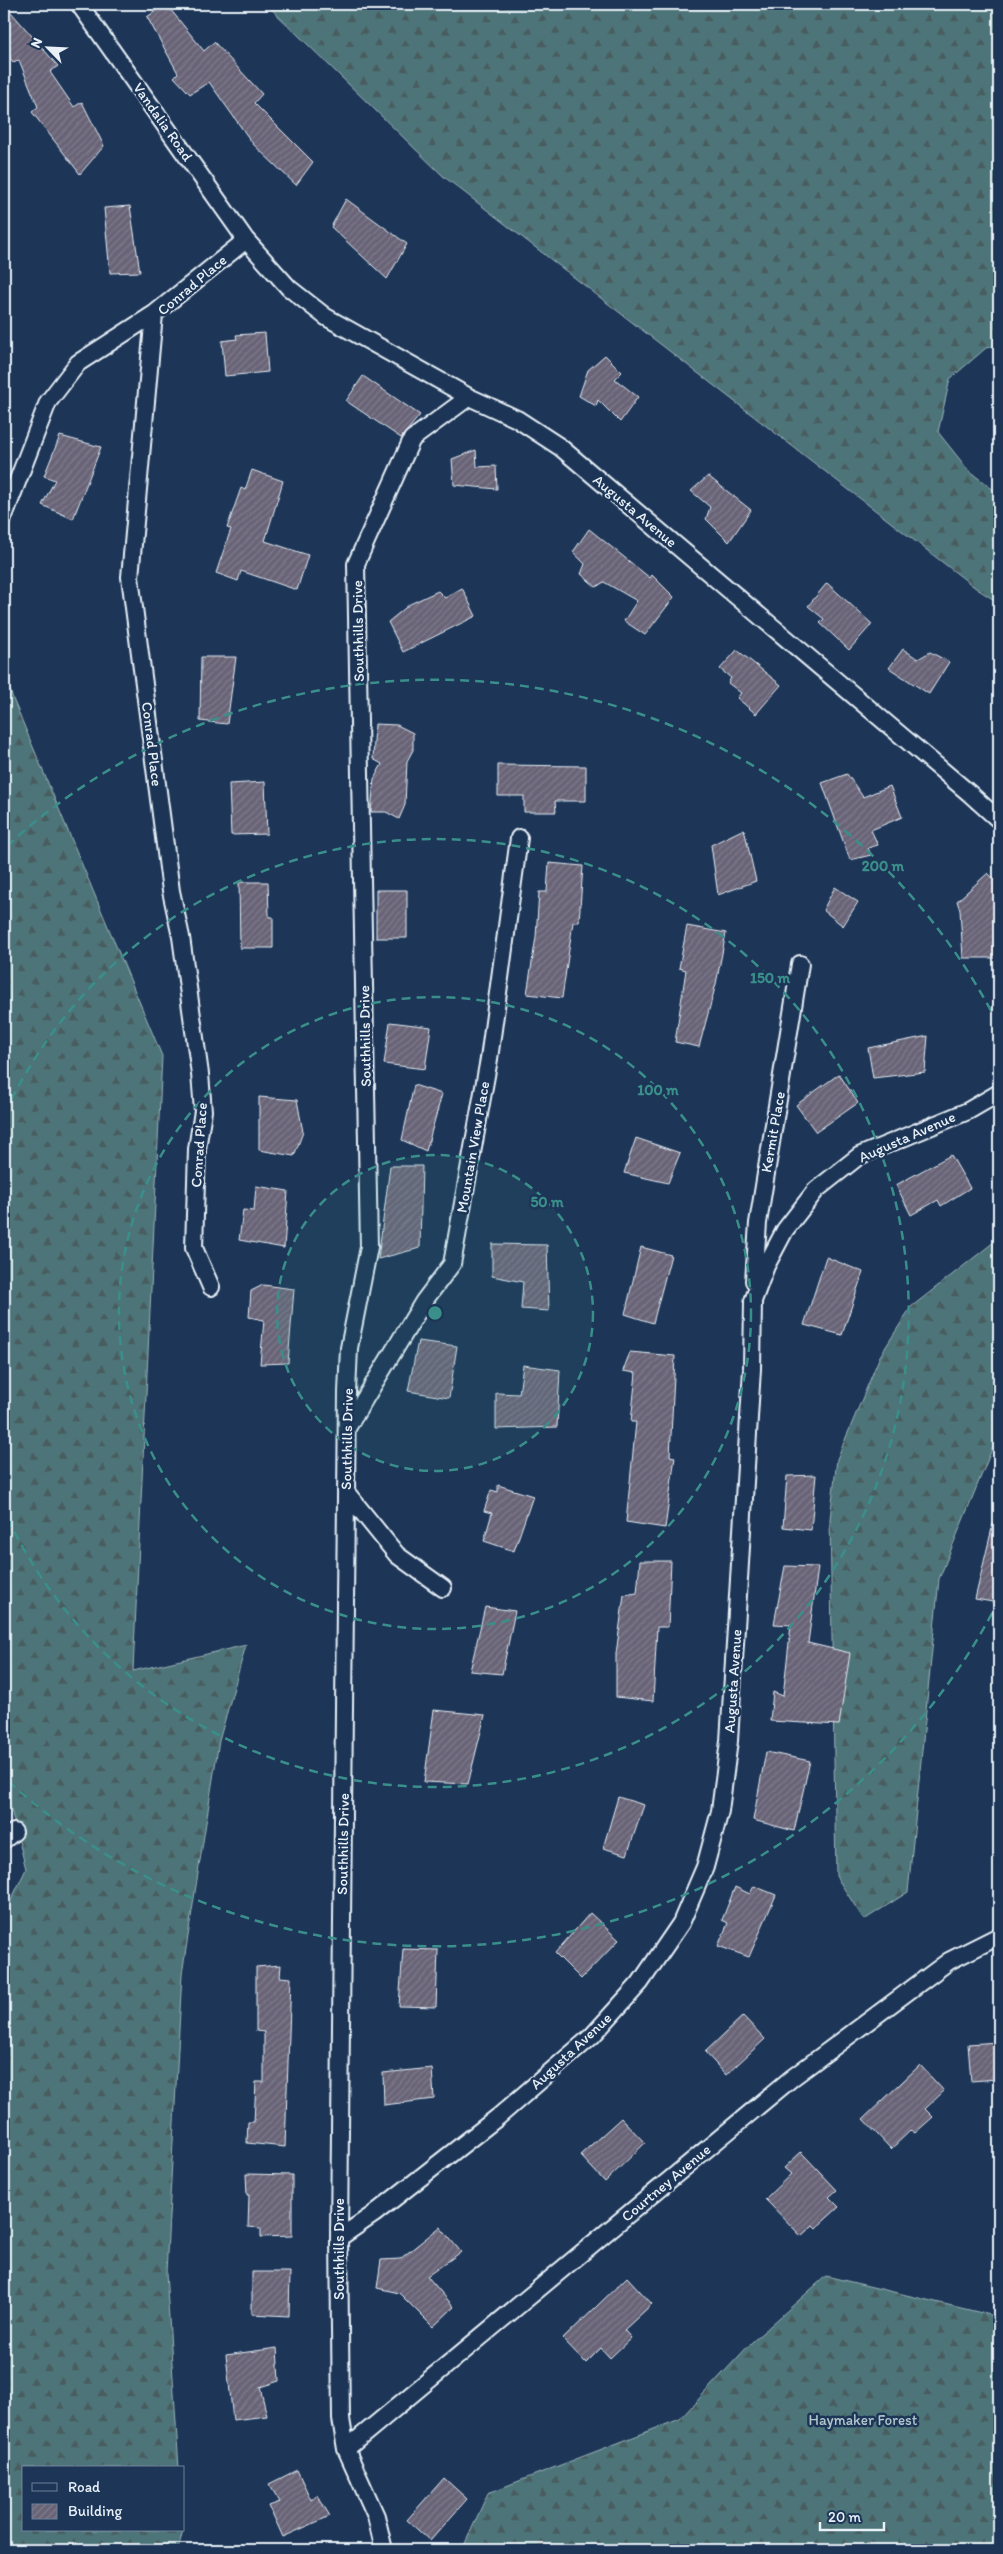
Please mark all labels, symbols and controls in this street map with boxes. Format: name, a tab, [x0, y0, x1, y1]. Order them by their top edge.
north arrow	[22, 22, 72, 72]
text: N	[27, 35, 46, 51]
street label: Vandalia Road	[129, 79, 197, 165]
street label: Conrad Place	[154, 251, 230, 319]
street label: Augusta Avenue	[589, 471, 681, 551]
street label: Southhills Drive	[348, 580, 368, 682]
street label: Conrad Place	[138, 701, 166, 787]
text: 200 m	[862, 857, 905, 875]
text: 150 m	[750, 969, 790, 987]
street label: Southhills Drive	[355, 985, 375, 1087]
street label: Mountain View Place	[453, 1080, 493, 1214]
text: 100 m	[637, 1081, 679, 1099]
street label: Kermit Place	[757, 1090, 789, 1174]
street label: Conrad Place	[187, 1102, 211, 1188]
street label: Augusta Avenue	[856, 1108, 958, 1166]
text: 50 m	[530, 1193, 564, 1211]
centre of rings	[426, 1304, 444, 1322]
street label: Southhills Drive	[337, 1388, 357, 1490]
street label: Augusta Avenue	[720, 1628, 746, 1734]
street label: Southhills Drive	[333, 1793, 353, 1895]
street label: Augusta Avenue	[527, 2009, 615, 2093]
street label: Courtney Avenue	[618, 2140, 714, 2226]
street label: Southhills Drive	[330, 2198, 348, 2300]
park label: Haymaker Forest	[809, 2411, 918, 2429]
legend	[22, 2466, 185, 2532]
text: Road	[68, 2478, 101, 2496]
scale bar	[820, 2499, 884, 2531]
text: Building	[68, 2502, 122, 2520]
text: 20 m	[828, 2508, 862, 2526]

